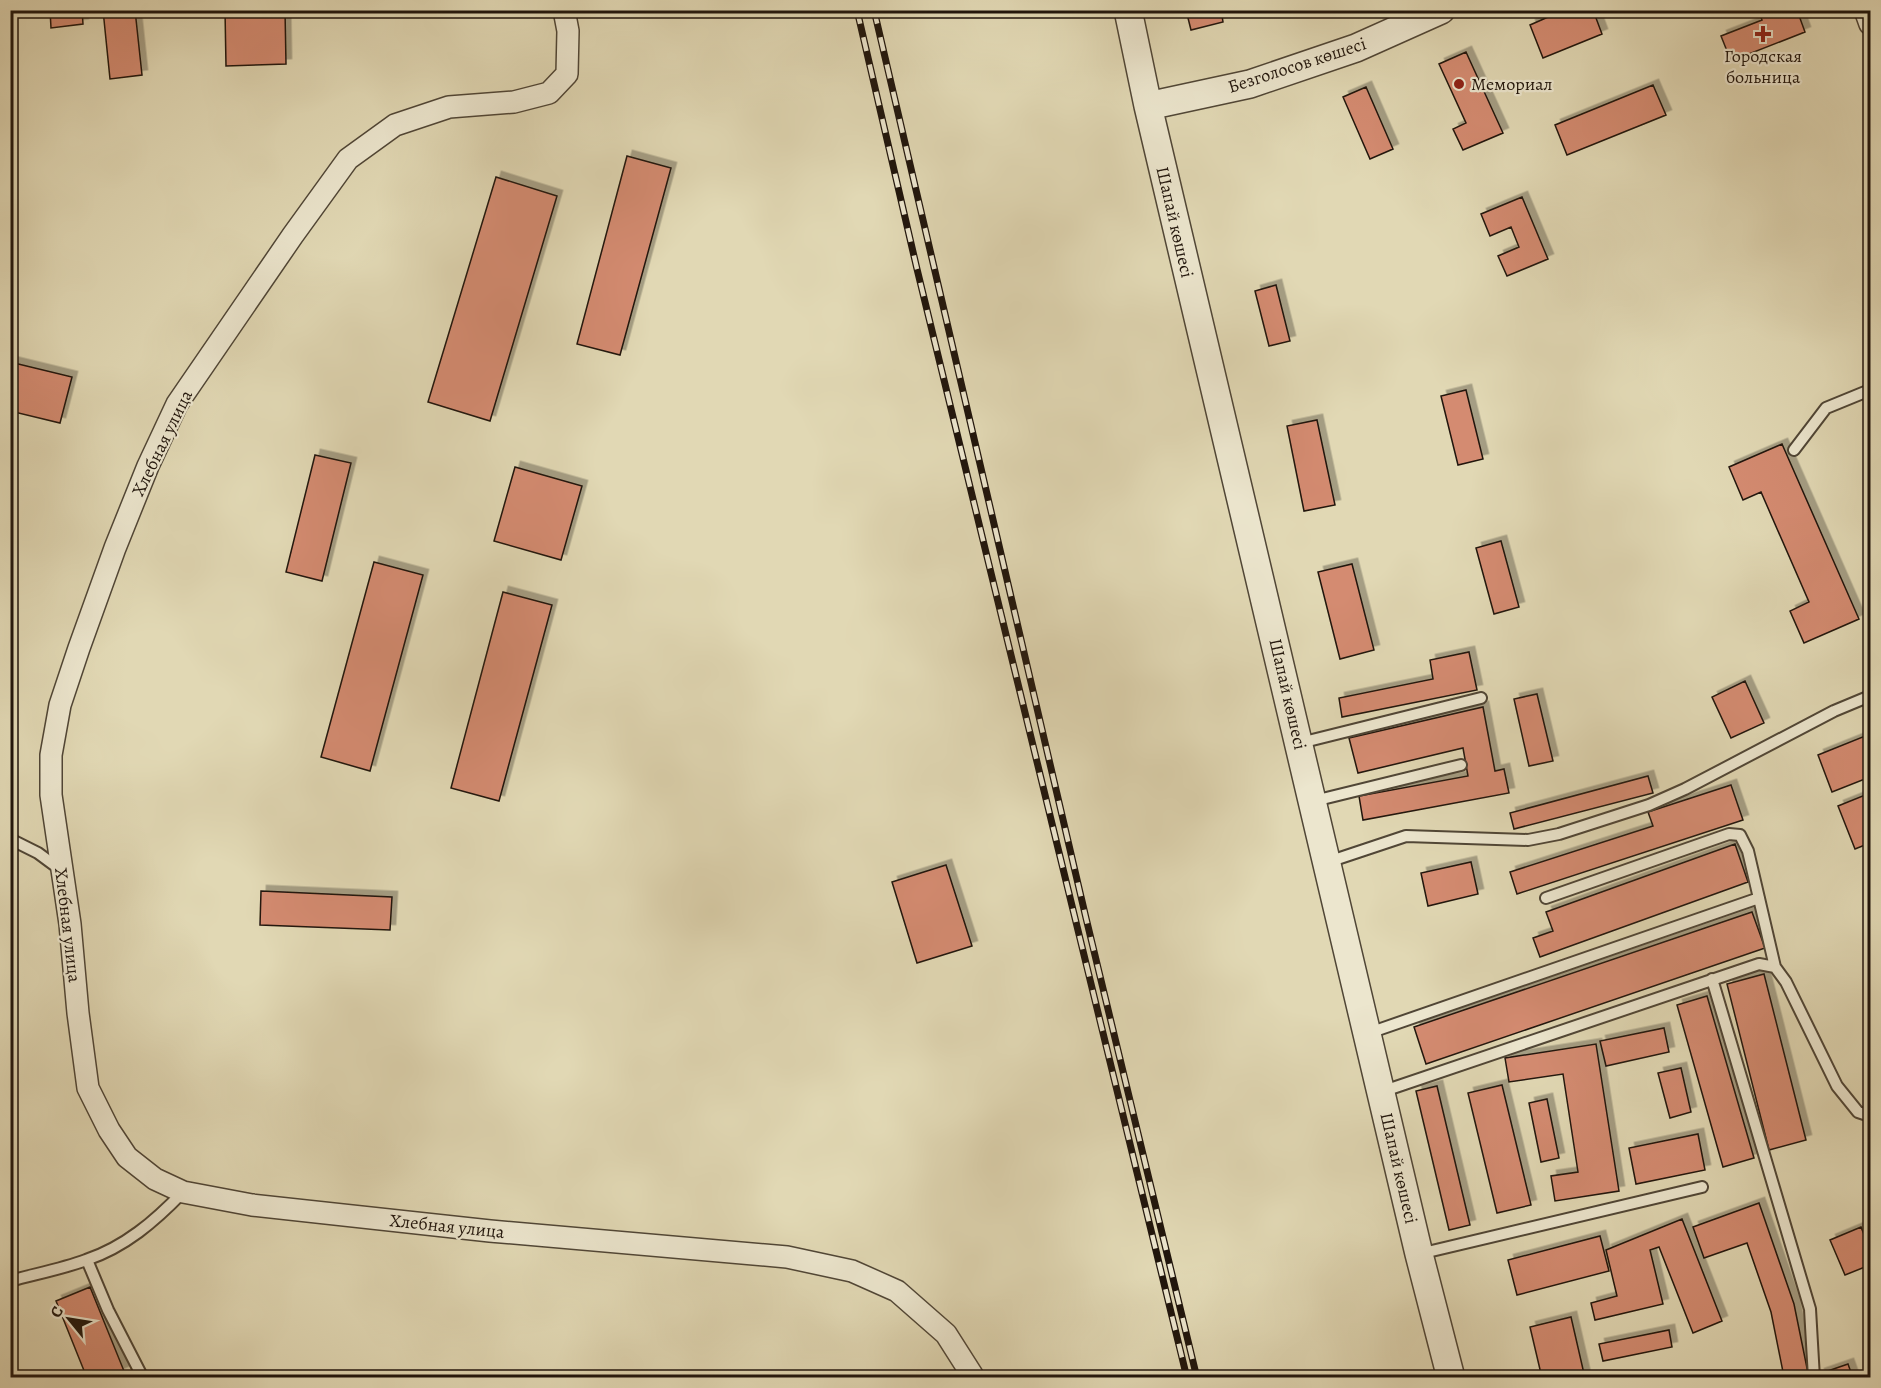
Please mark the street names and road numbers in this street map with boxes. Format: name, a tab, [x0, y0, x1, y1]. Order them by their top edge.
street label: Безголосов көшесі	[1225, 31, 1369, 99]
street label: Шапай көшесі	[1151, 164, 1199, 280]
street label: Хлебная улица	[126, 385, 198, 500]
street label: Шапай көшесі	[1264, 636, 1312, 752]
street label: Хлебная улица	[49, 866, 87, 984]
street label: Шапай көшесі	[1375, 1110, 1423, 1226]
street label: Хлебная улица	[388, 1208, 506, 1244]

